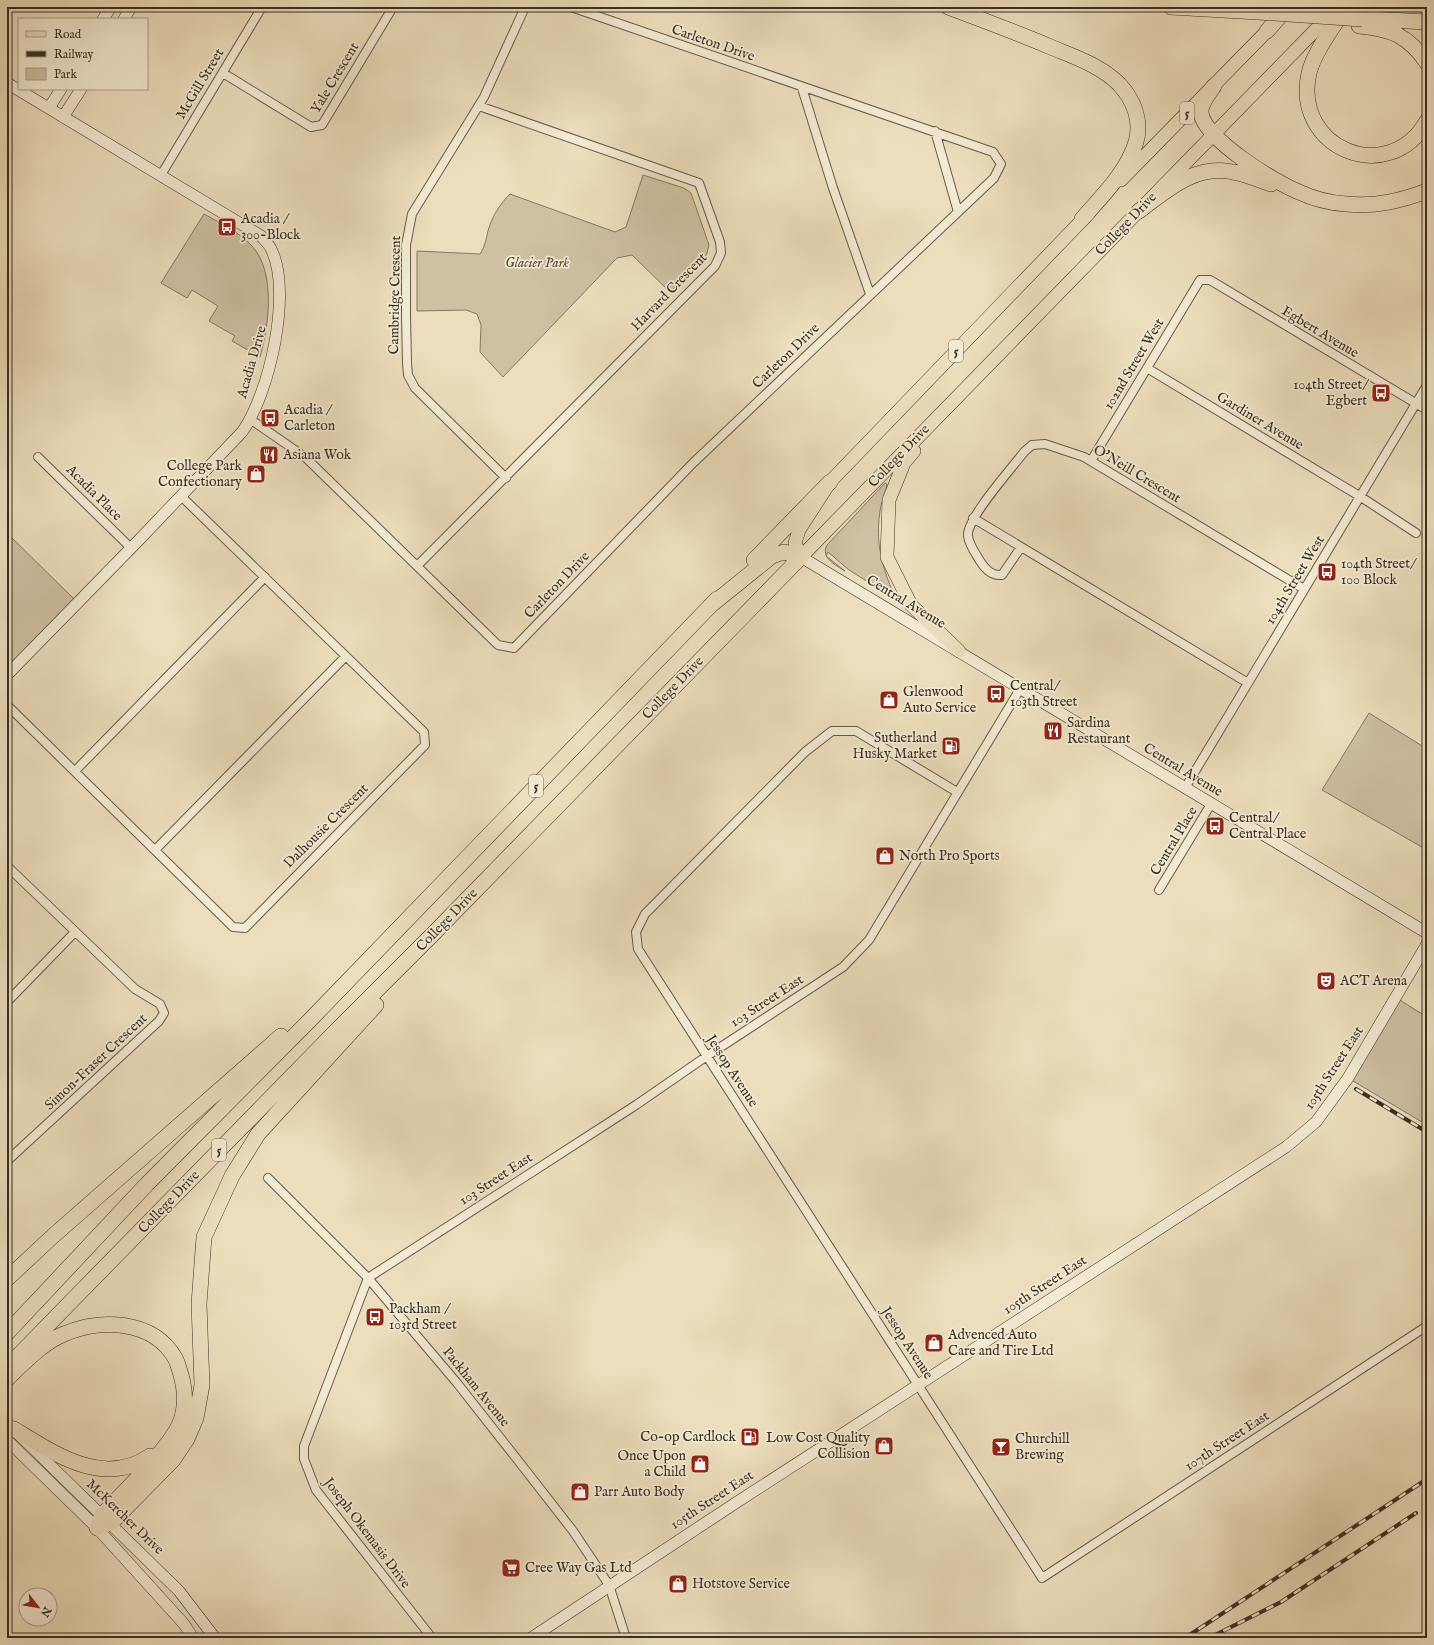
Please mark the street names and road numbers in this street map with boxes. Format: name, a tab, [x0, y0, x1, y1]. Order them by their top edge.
street label: Carleton Drive	[669, 20, 757, 66]
street label: Yale Crescent	[307, 39, 363, 117]
street label: McGill Street	[172, 45, 228, 123]
road number: 5	[1180, 102, 1194, 124]
street label: College Drive	[1091, 188, 1161, 259]
street label: Cambridge Crescent	[385, 235, 405, 355]
street label: Harvard Crescent	[627, 249, 711, 335]
street label: Egbert Avenue	[1278, 302, 1362, 362]
street label: 102nd Street West	[1100, 315, 1168, 413]
street label: Carleton Drive	[749, 319, 824, 393]
street label: Acadia Drive	[233, 323, 271, 401]
road number: 5	[949, 340, 963, 362]
street label: Gardiner Avenue	[1213, 388, 1307, 454]
street label: College Drive	[864, 420, 934, 491]
street label: O'Neill Crescent	[1090, 441, 1184, 507]
street label: Acadia Place	[61, 460, 126, 525]
street label: 104th Street West	[1261, 532, 1329, 628]
street label: Carleton Drive	[520, 547, 594, 622]
street label: Central Avenue	[863, 571, 949, 633]
street label: College Drive	[638, 652, 708, 723]
street label: Central Avenue	[1140, 739, 1226, 801]
road number: 5	[529, 775, 543, 797]
street label: Dalhousie Crescent	[280, 780, 372, 872]
street label: Central Place	[1146, 803, 1202, 879]
street label: College Drive	[412, 884, 482, 955]
street label: 103 Street East	[727, 971, 807, 1031]
street label: Simon-Fraser Crescent	[41, 1010, 151, 1114]
street label: 105th Street East	[1300, 1023, 1368, 1113]
street label: Jessop Avenue	[701, 1030, 762, 1111]
road number: 5	[212, 1139, 226, 1161]
street label: 103 Street East	[456, 1149, 536, 1209]
street label: College Drive	[134, 1166, 204, 1237]
street label: 105th Street East	[1000, 1251, 1090, 1319]
street label: Jessop Avenue	[876, 1302, 937, 1383]
street label: Packham Avenue	[438, 1343, 514, 1431]
street label: 107th Street East	[1181, 1407, 1273, 1475]
street label: 105th Street East	[667, 1466, 757, 1534]
street label: Joseph Okemasis Drive	[318, 1473, 415, 1592]
street label: McKercher Drive	[82, 1475, 168, 1559]

